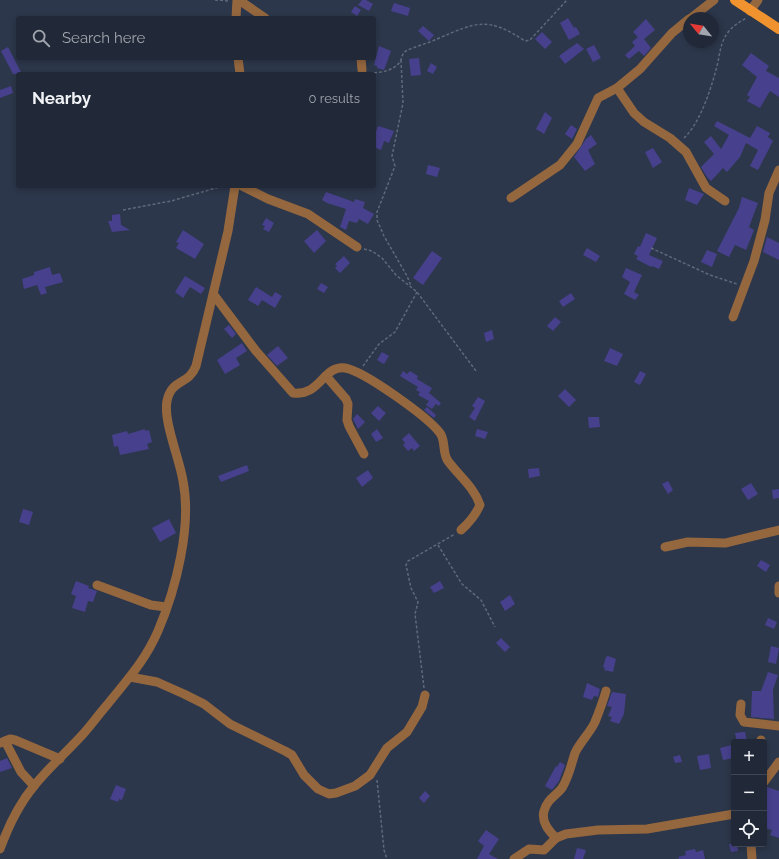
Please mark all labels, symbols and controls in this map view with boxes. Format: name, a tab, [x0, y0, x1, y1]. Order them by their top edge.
north arrow	[683, 12, 719, 48]
search box	[16, 16, 376, 60]
icon: search	[30, 27, 52, 49]
text: Search here	[62, 29, 145, 47]
text: Nearby	[32, 88, 91, 108]
text: 0 results	[309, 91, 360, 106]
map controls	[731, 739, 767, 847]
button: +	[731, 739, 767, 775]
button: −	[731, 775, 767, 811]
button: locate	[731, 811, 767, 847]

